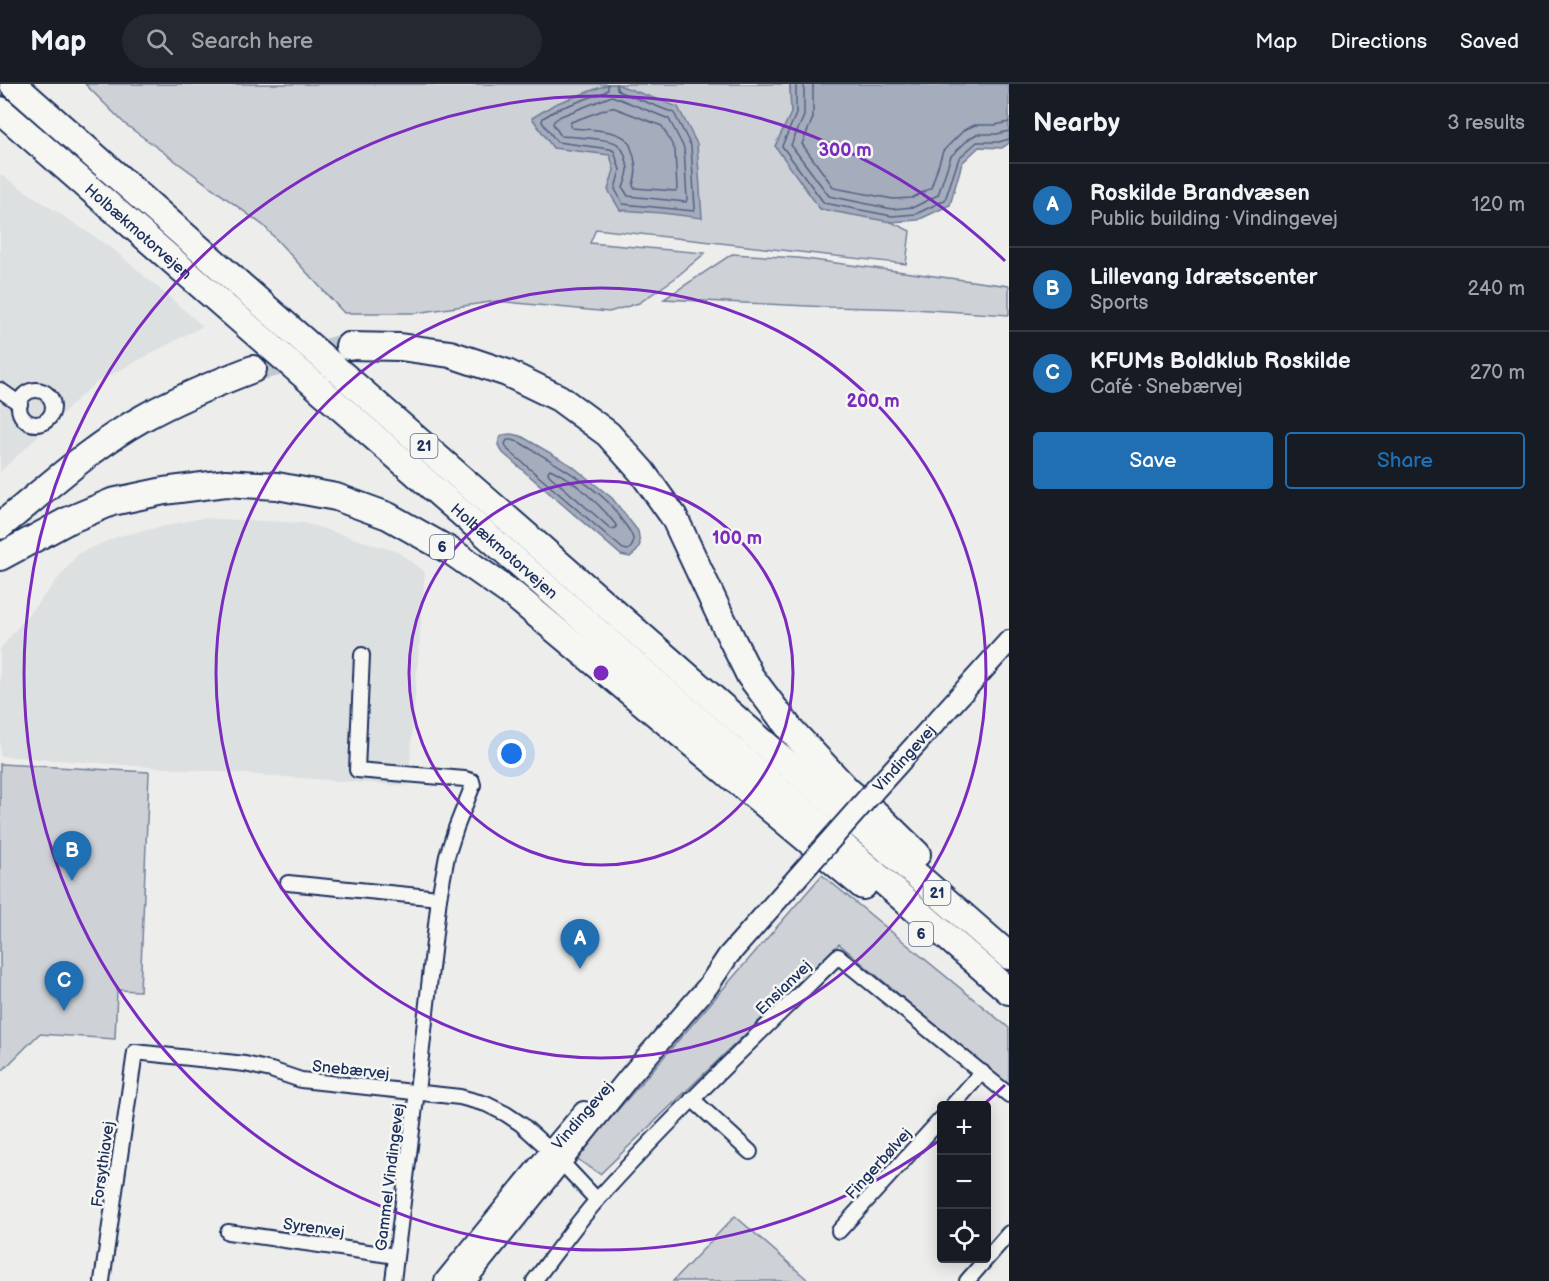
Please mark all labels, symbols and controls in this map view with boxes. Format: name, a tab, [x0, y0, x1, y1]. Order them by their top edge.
search box	[122, 14, 542, 68]
text: Map	[30, 25, 86, 58]
icon: search	[143, 25, 176, 58]
text: Search here	[191, 28, 313, 55]
text: Map	[1255, 29, 1298, 54]
text: Directions	[1331, 29, 1427, 54]
text: Saved	[1460, 29, 1519, 54]
text: Nearby	[1033, 108, 1120, 139]
text: 3 results	[1447, 111, 1525, 135]
text: 300 m	[818, 140, 872, 161]
street label: Holbækmotorvejen	[80, 180, 195, 284]
text: Roskilde Brandvæsen	[1090, 180, 1310, 207]
text: A	[1046, 193, 1059, 217]
text: 120 m	[1472, 193, 1525, 217]
text: Public building · Vindingevej	[1090, 207, 1338, 231]
text: Lillevang Idrætscenter	[1090, 264, 1318, 291]
text: B	[1045, 277, 1060, 301]
text: 240 m	[1468, 277, 1525, 301]
text: Sports	[1090, 291, 1148, 315]
text: KFUMs Boldklub Roskilde	[1090, 348, 1351, 375]
text: C	[1045, 361, 1060, 385]
text: 270 m	[1470, 361, 1525, 385]
text: Café · Snebærvej	[1090, 375, 1242, 399]
text: 200 m	[846, 391, 900, 412]
button: Save	[1033, 432, 1273, 489]
button: Share	[1285, 432, 1525, 489]
road number: 21	[410, 434, 438, 458]
street label: Holbækmotorvejen	[446, 500, 561, 604]
text: 100 m	[712, 528, 762, 549]
road number: 6	[430, 535, 454, 559]
centre of rings	[591, 663, 611, 683]
street label: Vindingevej	[870, 721, 940, 796]
your location	[497, 739, 526, 768]
pin: B	[52, 832, 92, 881]
road number: 21	[924, 881, 950, 905]
pin: A	[560, 920, 600, 969]
road number: 6	[909, 922, 933, 946]
street label: Ensianvej	[752, 957, 816, 1019]
pin: C	[44, 962, 84, 1011]
street label: Snebærvej	[311, 1057, 390, 1084]
street label: Vindingevej	[548, 1078, 618, 1154]
map controls	[937, 1101, 991, 1263]
button: +	[937, 1101, 991, 1155]
street label: Gammel Vindingevej	[372, 1102, 409, 1252]
street label: Forsythiavej	[88, 1120, 119, 1208]
street label: Fingerbølvej	[842, 1124, 916, 1204]
button: −	[937, 1155, 991, 1209]
button: locate	[937, 1209, 991, 1263]
street label: Syrenvej	[282, 1215, 346, 1242]

